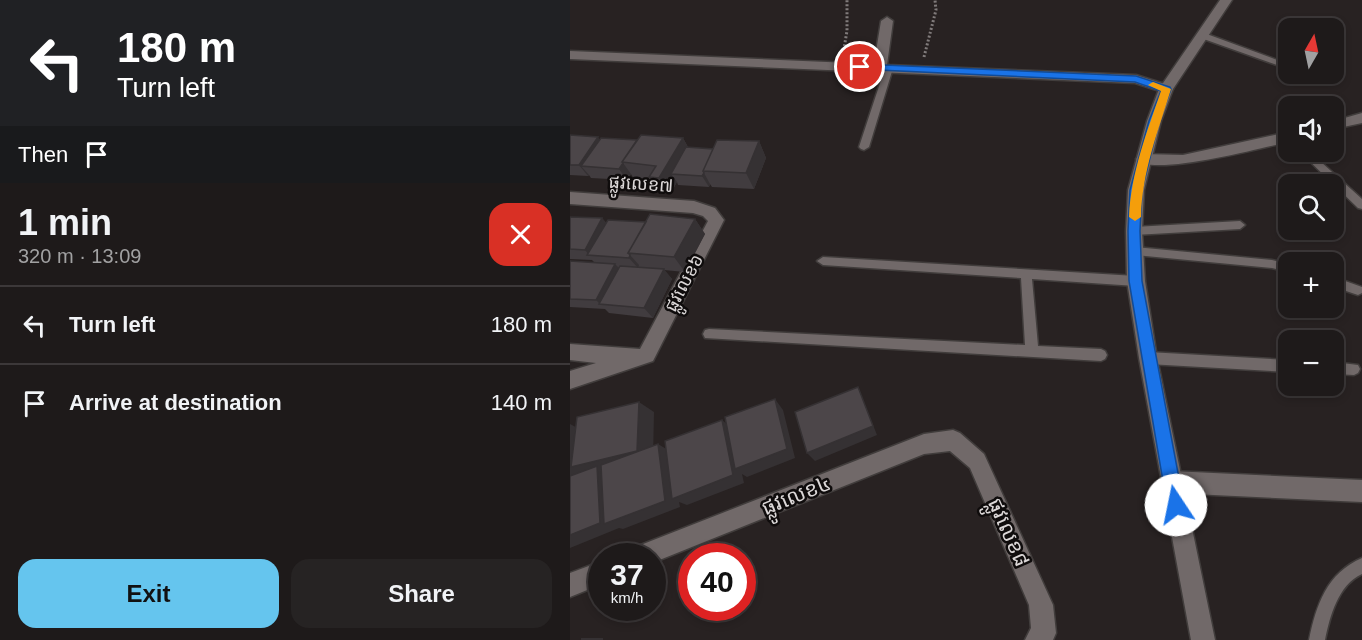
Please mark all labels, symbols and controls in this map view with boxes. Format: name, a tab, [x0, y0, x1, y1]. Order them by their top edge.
north arrow	[1278, 18, 1344, 84]
map controls	[1278, 18, 1344, 396]
icon: left	[18, 24, 96, 102]
text: 180 m	[117, 24, 236, 71]
pin	[834, 41, 885, 92]
icon: arrive	[843, 50, 876, 83]
text: Turn left	[117, 73, 215, 103]
button: sound	[1278, 96, 1344, 162]
icon: arrive	[80, 138, 113, 171]
text: Then	[18, 142, 68, 167]
street label: ផ្លូវលេខ៧	[608, 172, 674, 203]
button: search	[1278, 174, 1344, 240]
text: 1 min	[18, 202, 112, 243]
button: close	[489, 203, 552, 266]
text: 320 m · 13:09	[18, 245, 141, 267]
street label: ផ្លូវលេខ៦	[661, 251, 713, 318]
button: +	[1278, 252, 1344, 318]
icon: left	[18, 309, 51, 342]
text: Turn left	[69, 312, 155, 337]
text: 180 m	[491, 312, 552, 337]
button: −	[1278, 330, 1344, 396]
icon: arrive	[18, 387, 51, 420]
text: Arrive at destination	[69, 390, 282, 415]
text: 140 m	[491, 390, 552, 415]
street label: ផ្លូវលេខ៤	[758, 471, 837, 527]
position arrow	[1144, 473, 1208, 537]
street label: ផ្លូវលេខ៨	[976, 494, 1034, 573]
speed limit sign: 40	[678, 543, 756, 621]
text: 37	[610, 558, 644, 591]
button: Exit	[18, 559, 279, 628]
button: Share	[291, 559, 552, 628]
text: km/h	[611, 589, 643, 606]

